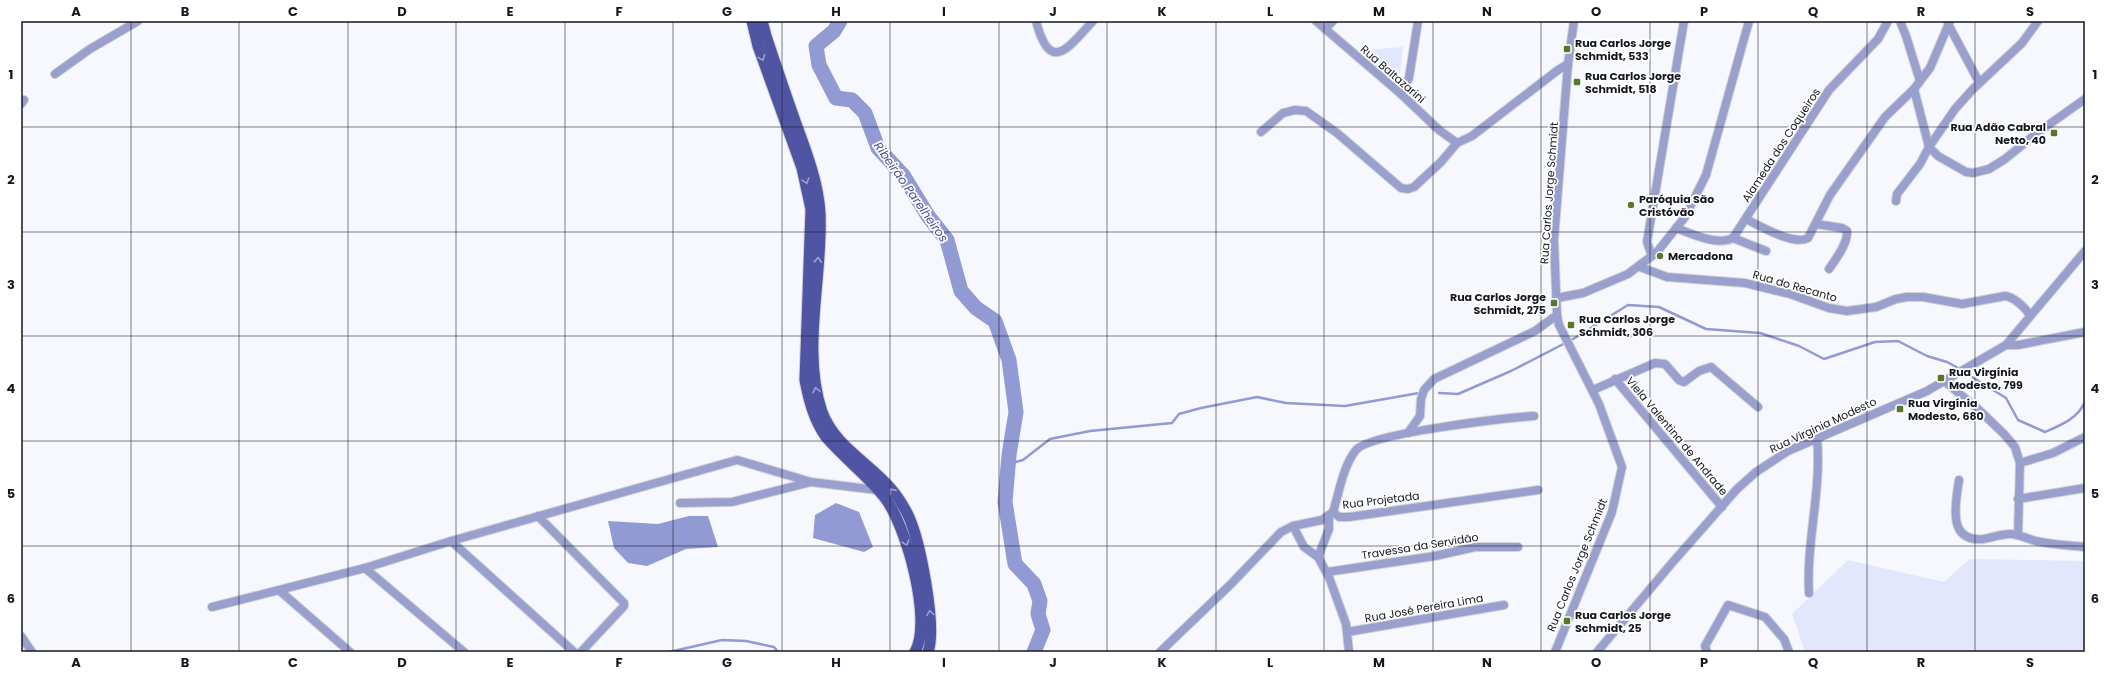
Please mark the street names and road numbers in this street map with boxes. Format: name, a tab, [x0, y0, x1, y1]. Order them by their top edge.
street label: Rua Baltazarini	[1357, 41, 1429, 107]
street label: Alameda dos Coqueiros	[1738, 85, 1824, 205]
street label: Rua Carlos Jorge Schmidt	[1536, 121, 1562, 265]
street label: Rua do Recanto	[1751, 266, 1839, 306]
street label: Viela Valentina de Andrade	[1623, 373, 1732, 499]
street label: Rua Virginia Modesto	[1767, 393, 1879, 457]
street label: Rua Projetada	[1342, 487, 1420, 513]
street label: Rua Carlos Jorge Schmidt	[1543, 496, 1611, 634]
street label: Travessa da Servidão	[1360, 529, 1480, 563]
street label: Rua José Pereira Lima	[1364, 590, 1484, 626]

